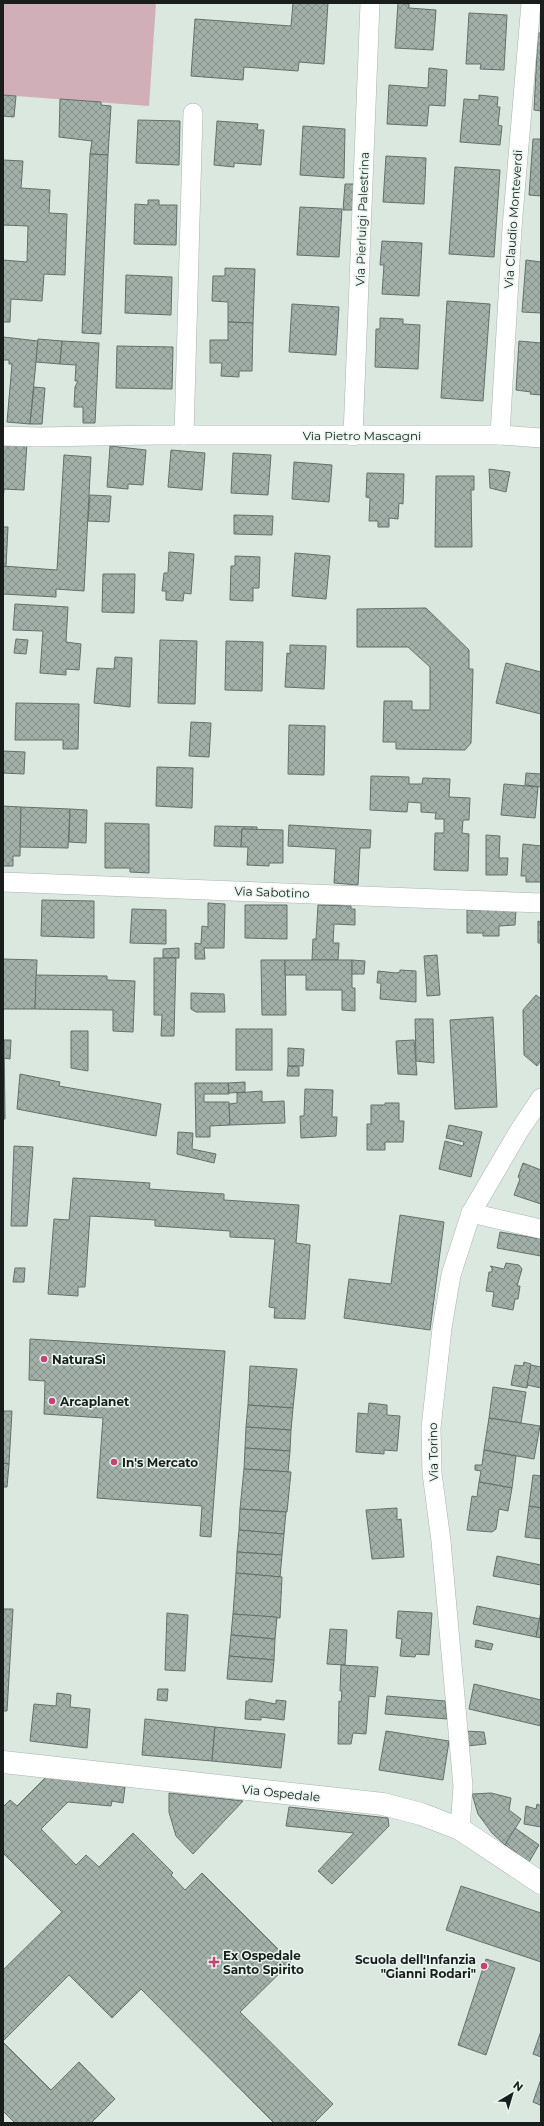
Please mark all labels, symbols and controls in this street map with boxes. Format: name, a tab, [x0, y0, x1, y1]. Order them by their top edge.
street label: Via Claudio Monteverdi	[501, 149, 525, 289]
street label: Via Pierluigi Palestrina	[352, 152, 372, 286]
street label: Via Pietro Mascagni	[303, 428, 421, 443]
street label: Via Sabotino	[234, 883, 310, 901]
place label: NaturaSì	[52, 1352, 106, 1367]
marker: NaturaSì	[39, 1354, 49, 1364]
place label: Arcaplanet	[59, 1394, 130, 1409]
marker: Arcaplanet	[47, 1396, 57, 1406]
street label: Via Torino	[425, 1422, 441, 1482]
place label: In's Mercato	[122, 1455, 198, 1470]
marker: In's Mercato	[109, 1457, 119, 1467]
street label: Via Ospedale	[241, 1781, 321, 1805]
place label: Ex Ospedale Santo Spirito	[223, 1948, 304, 1977]
place label: Scuola dell'Infanzia "Gianni Rodari"	[355, 1952, 476, 1981]
marker: Ex Ospedale Santo Spirito	[208, 1956, 220, 1968]
marker: Scuola dell'Infanzia "Gianni Rodari"	[479, 1961, 489, 1971]
north arrow	[492, 2074, 532, 2114]
text: N	[510, 2078, 526, 2094]

